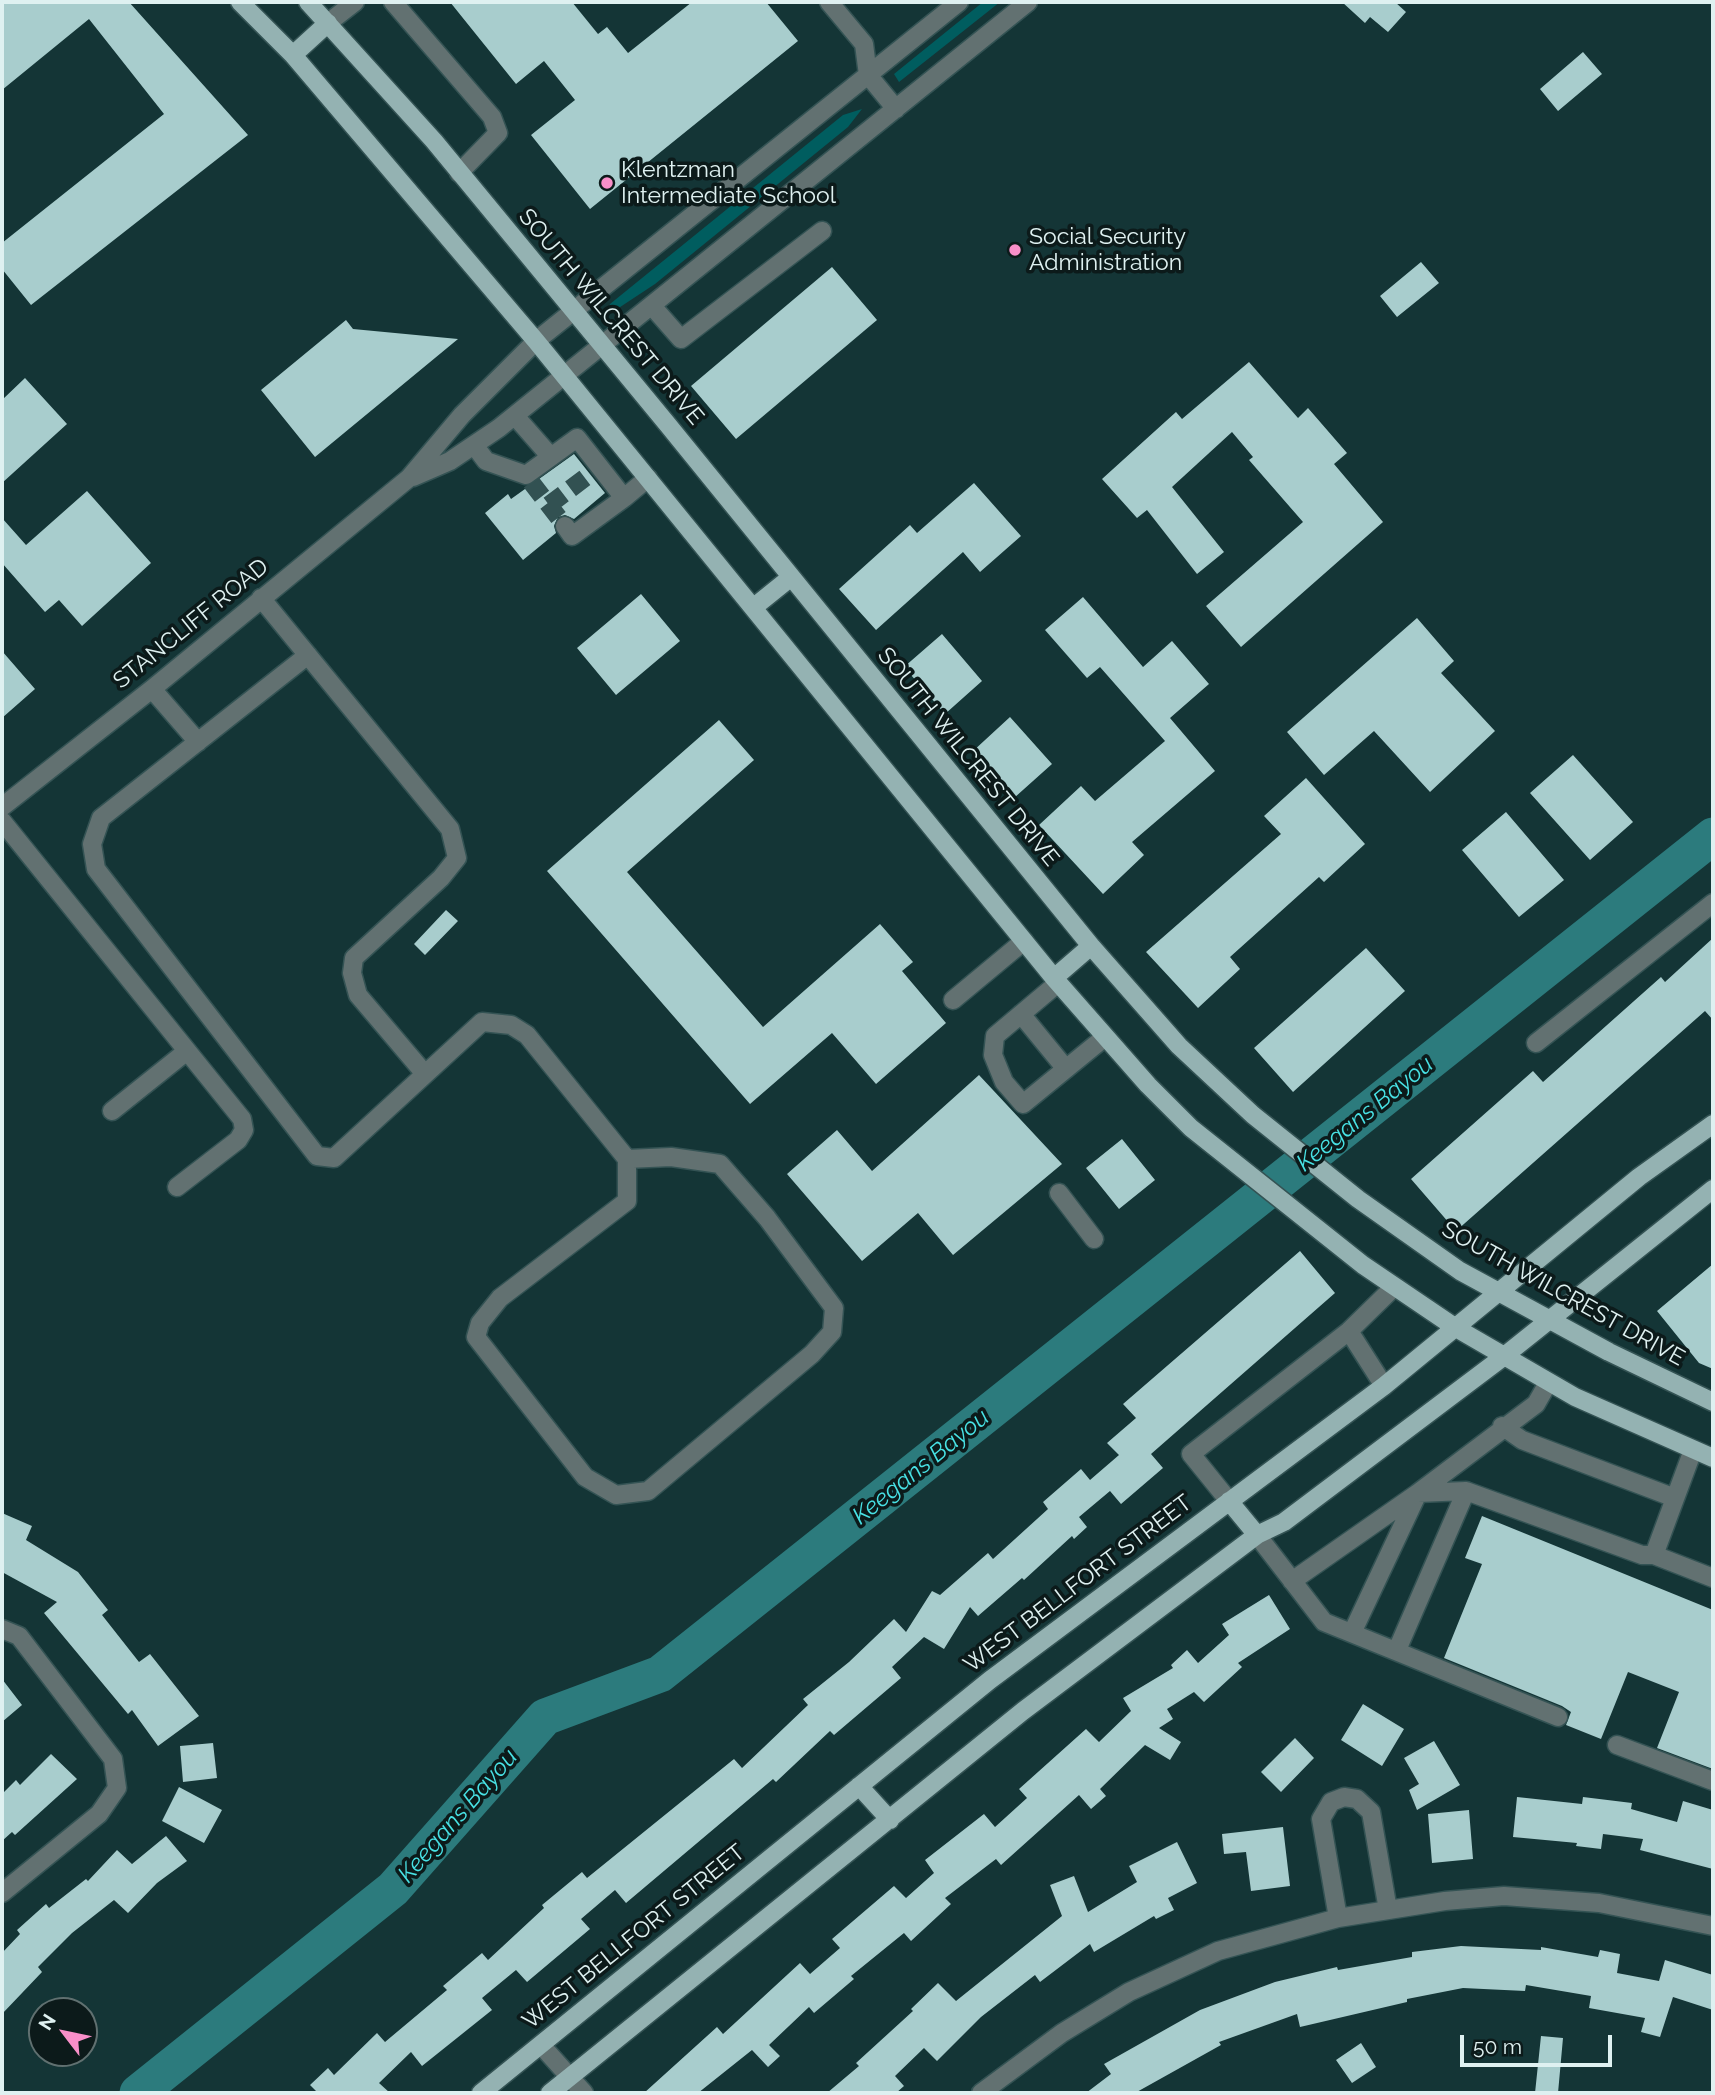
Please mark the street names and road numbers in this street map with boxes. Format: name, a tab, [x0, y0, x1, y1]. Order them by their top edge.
street label: SOUTH WILCREST DRIVE	[513, 203, 709, 431]
street label: STANCLIFF ROAD	[108, 553, 274, 695]
street label: SOUTH WILCREST DRIVE	[871, 642, 1065, 872]
street label: SOUTH WILCREST DRIVE	[1437, 1216, 1689, 1372]
street label: WEST BELLFORT STREET	[959, 1489, 1197, 1679]
street label: WEST BELLFORT STREET	[517, 1839, 751, 2035]

